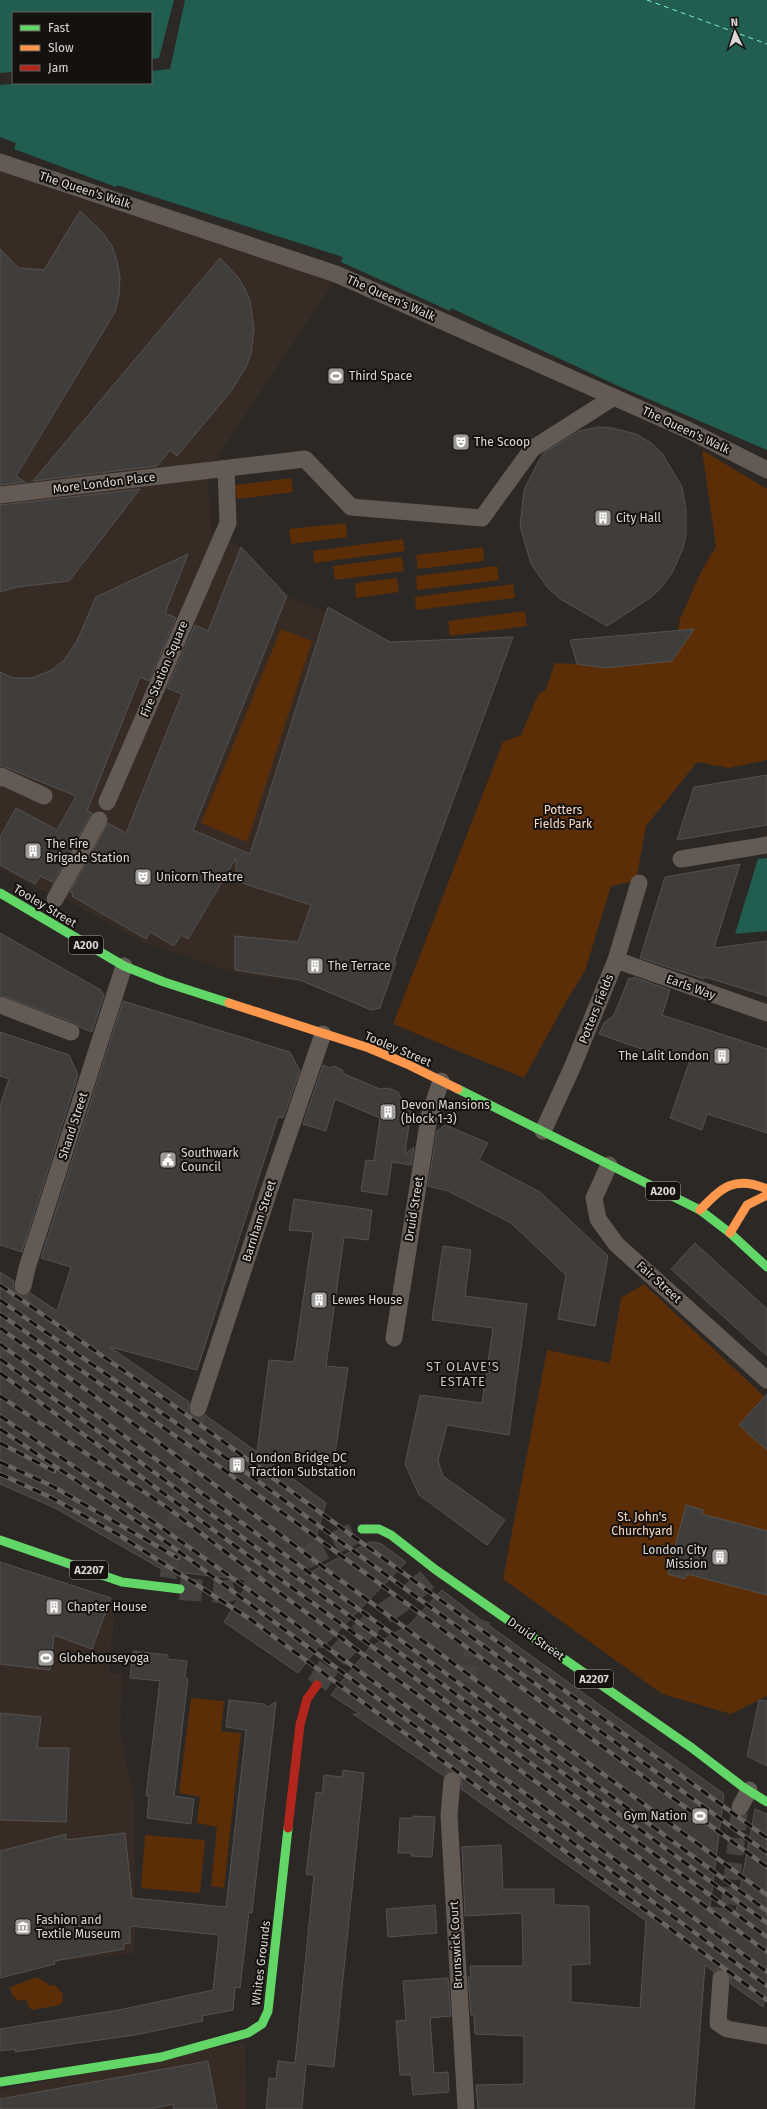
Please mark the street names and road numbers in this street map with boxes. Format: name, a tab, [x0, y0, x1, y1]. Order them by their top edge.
street label: The Queen's Walk	[38, 169, 133, 212]
street label: The Queen's Walk	[345, 272, 438, 324]
street label: The Queen's Walk	[640, 404, 733, 457]
street label: More London Place	[52, 470, 156, 496]
street label: Fire Station Square	[137, 619, 191, 719]
street label: Tooley Street	[11, 882, 80, 931]
road number: A200	[69, 936, 103, 954]
street label: Potters Fields	[576, 972, 616, 1046]
street label: Earls Way	[664, 972, 718, 1002]
street label: Tooley Street	[363, 1029, 434, 1070]
street label: Shand Street	[56, 1090, 91, 1161]
street label: Druid Street	[402, 1175, 426, 1243]
street label: Barnham Street	[239, 1178, 279, 1264]
road number: A200	[646, 1182, 680, 1200]
street label: Fair Street	[634, 1258, 685, 1306]
road number: A2207	[70, 1561, 108, 1579]
street label: Druid Street	[505, 1614, 567, 1664]
road number: A2207	[575, 1670, 613, 1688]
street label: Brunswick Court	[447, 1900, 465, 1989]
street label: Whites Grounds	[249, 1919, 273, 2006]

